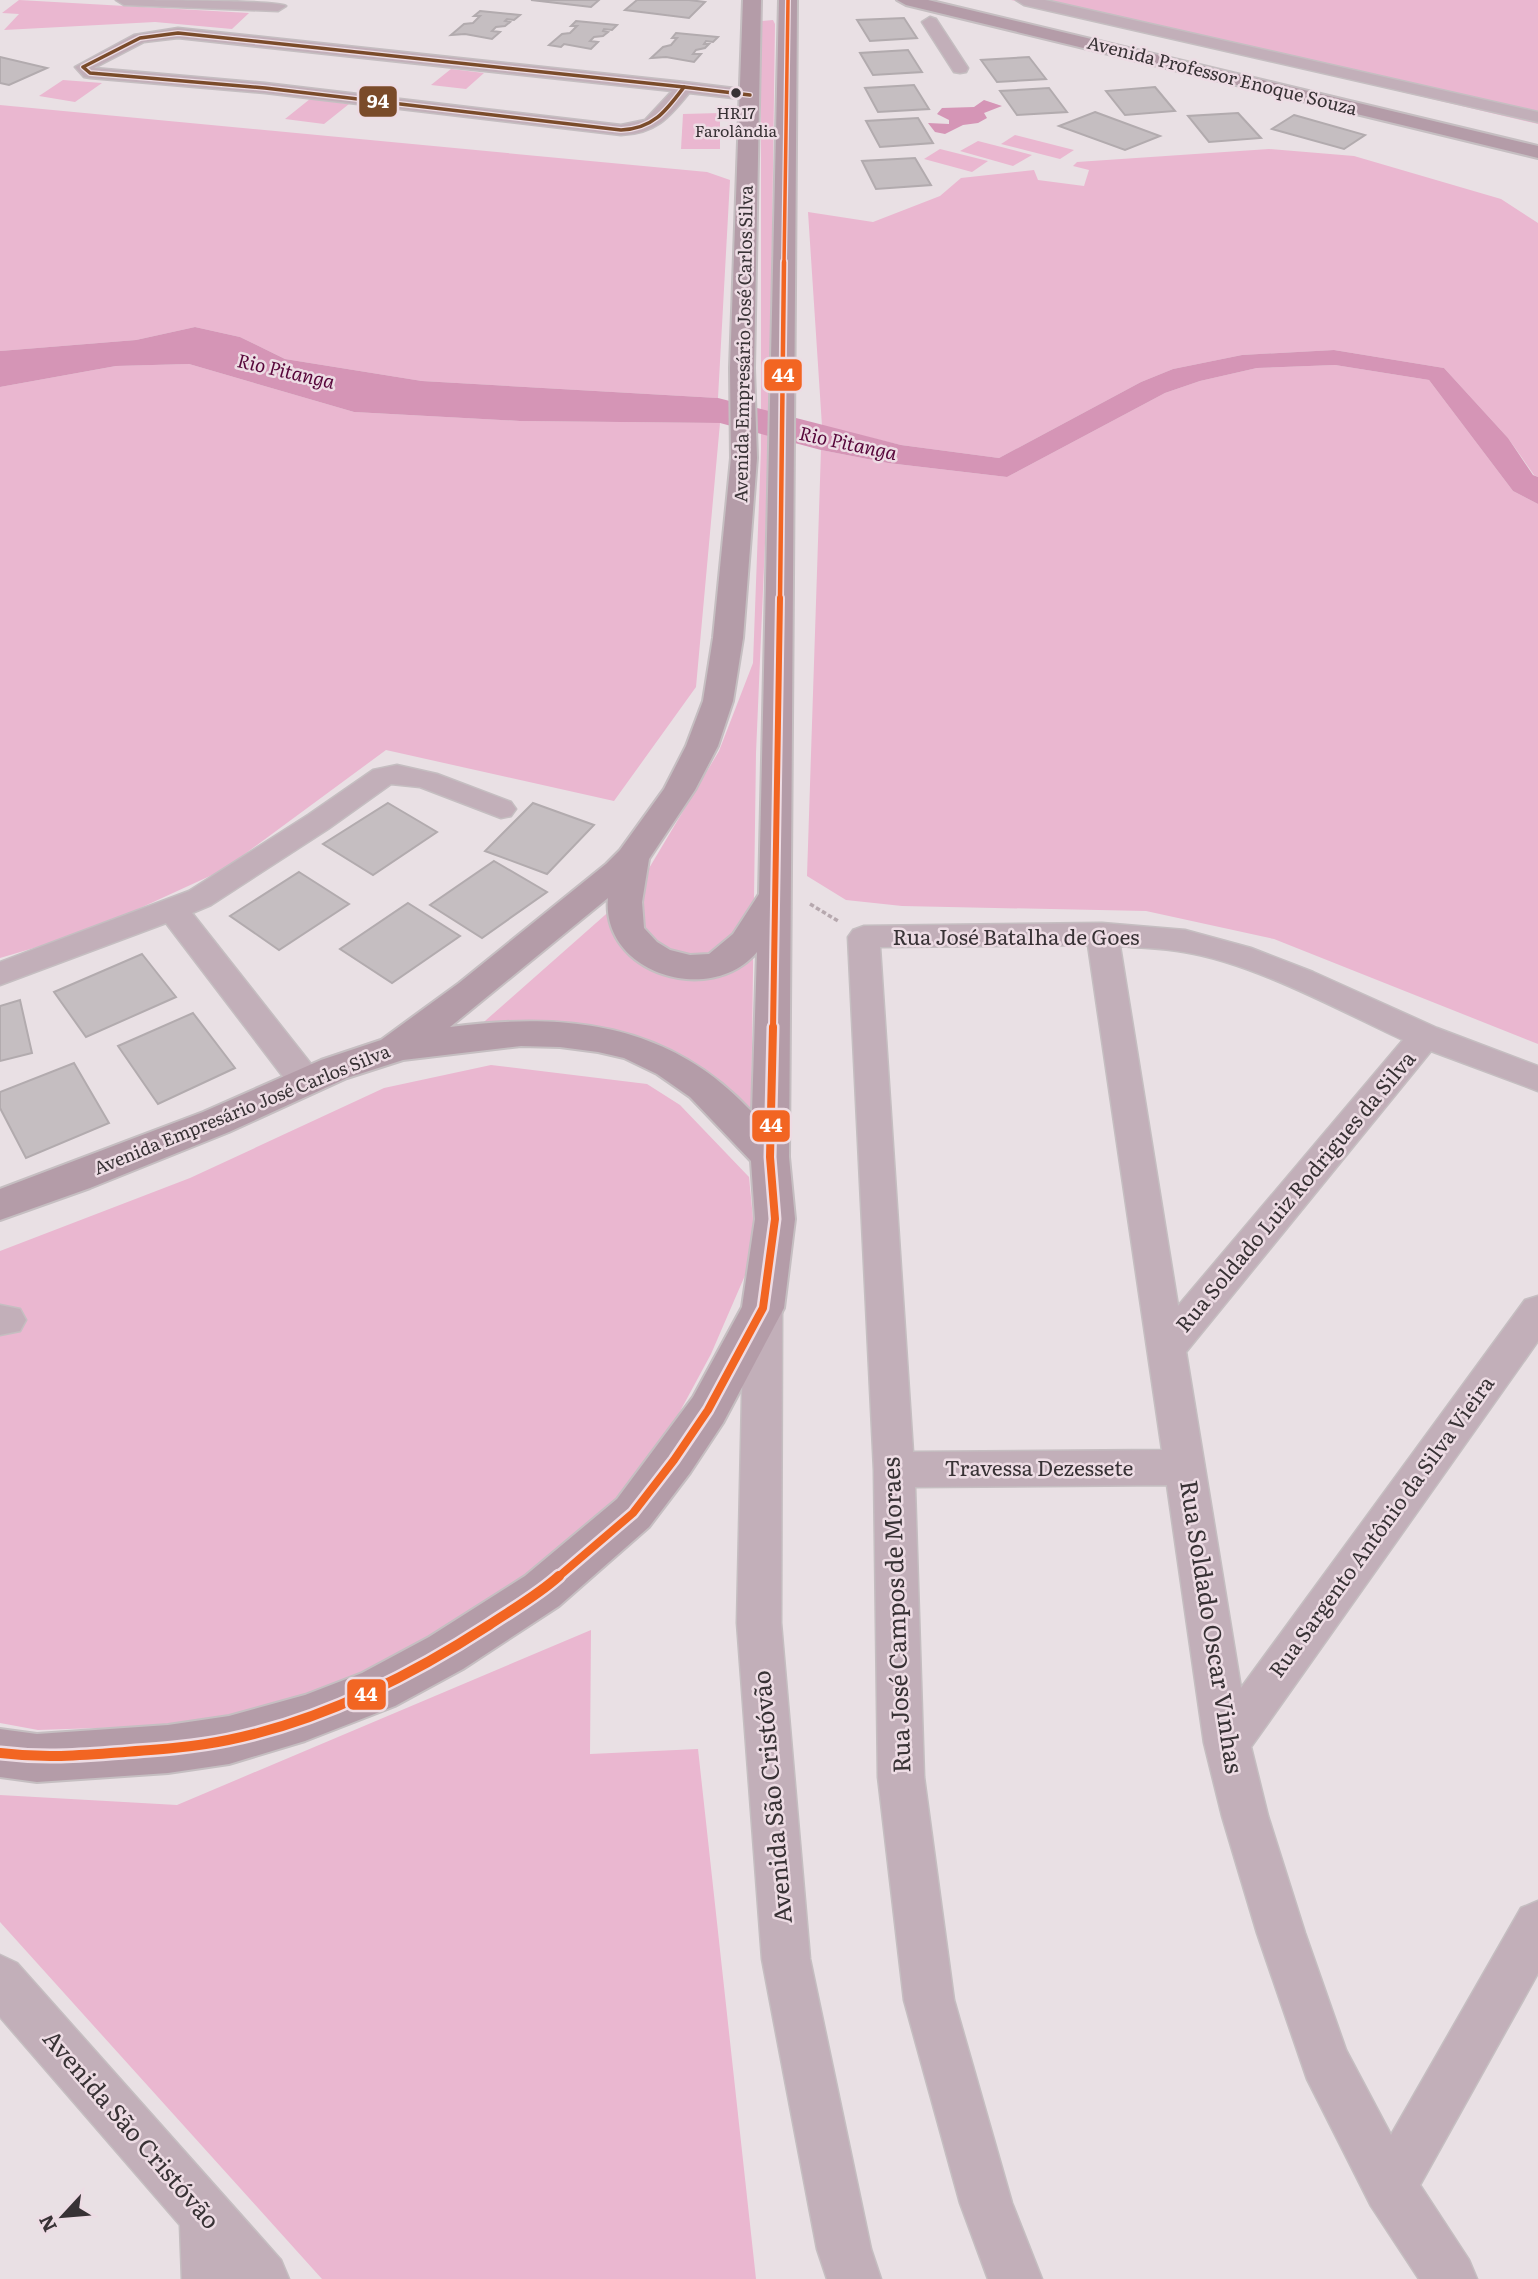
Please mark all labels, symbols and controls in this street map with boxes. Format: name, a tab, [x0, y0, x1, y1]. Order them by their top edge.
street label: Avenida Professor Enoque Souza	[1085, 28, 1361, 121]
line badge: 94	[358, 85, 398, 118]
text: 94	[367, 86, 390, 114]
marker: HR17 Farolândia	[729, 86, 743, 100]
place label: HR17 Farolândia	[695, 100, 778, 142]
street label: Avenida Empresário José Carlos Silva	[726, 185, 759, 503]
water label: Rio Pitanga	[235, 345, 338, 395]
line badge: 44	[763, 358, 803, 392]
text: 44	[772, 360, 795, 388]
water label: Rio Pitanga	[797, 418, 900, 466]
street label: Rua José Batalha de Goes	[892, 920, 1140, 951]
street label: Avenida Empresário José Carlos Silva	[89, 1037, 394, 1181]
street label: Rua Soldado Luiz Rodrigues da Silva	[1167, 1042, 1422, 1338]
line badge: 44	[751, 1109, 791, 1143]
text: 44	[760, 1110, 783, 1138]
street label: Rua Sargento Antônio da Silva Vieira	[1260, 1368, 1500, 1683]
street label: Travessa Dezessete	[945, 1451, 1134, 1482]
street label: Rua José Campos de Moraes	[871, 1456, 918, 1774]
street label: Rua Soldado Oscar Vinhas	[1173, 1477, 1254, 1776]
street label: Avenida São Cristóvão	[742, 1669, 799, 1925]
line badge: 44	[346, 1678, 387, 1711]
text: 44	[355, 1679, 378, 1707]
street label: Avenida São Cristóvão	[36, 2021, 229, 2236]
north arrow	[28, 2181, 98, 2251]
text: N	[31, 2211, 63, 2237]

